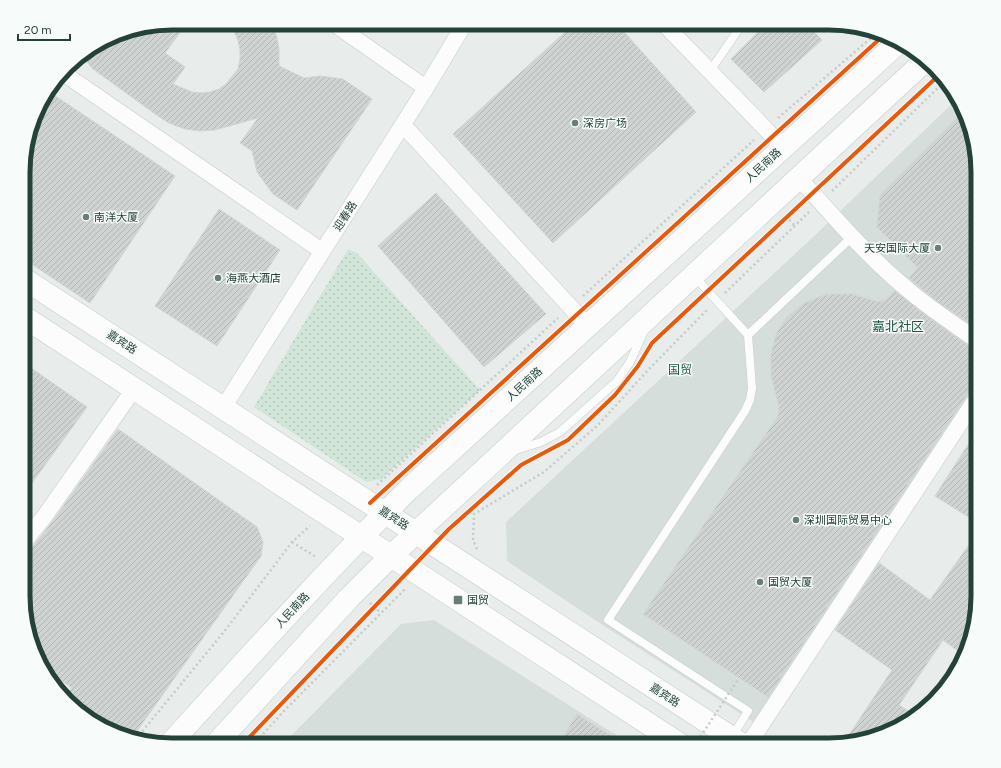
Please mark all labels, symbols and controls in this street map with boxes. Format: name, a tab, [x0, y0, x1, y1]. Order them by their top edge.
scale bar	[18, 16, 70, 42]
text: 20 m	[24, 23, 52, 37]
place label: 深房广场	[583, 117, 627, 130]
marker: 深房广场	[570, 118, 580, 128]
street label: 人民南路	[743, 146, 784, 185]
street label: 迎春路	[331, 199, 360, 234]
place label: 南洋大厦	[94, 211, 138, 224]
marker: 南洋大厦	[81, 212, 91, 222]
place label: 天安国际大厦	[864, 242, 930, 255]
marker: 天安国际大厦	[933, 243, 943, 253]
place label: 海燕大酒店	[226, 272, 281, 285]
marker: 海燕大酒店	[213, 273, 223, 283]
district label: 嘉北社区	[872, 319, 924, 334]
street label: 嘉宾路	[104, 328, 139, 357]
district label: 国贸	[668, 363, 692, 377]
street label: 人民南路	[504, 365, 545, 404]
street label: 嘉宾路	[376, 504, 411, 533]
place label: 深圳国际贸易中心	[804, 514, 892, 527]
marker: 深圳国际贸易中心	[791, 515, 801, 525]
place label: 国贸大厦	[768, 576, 812, 589]
marker: 国贸大厦	[755, 577, 765, 587]
street label: 人民南路	[273, 590, 312, 631]
marker: 国贸	[452, 594, 464, 606]
place label: 国贸	[467, 594, 489, 607]
street label: 嘉宾路	[647, 681, 682, 710]

